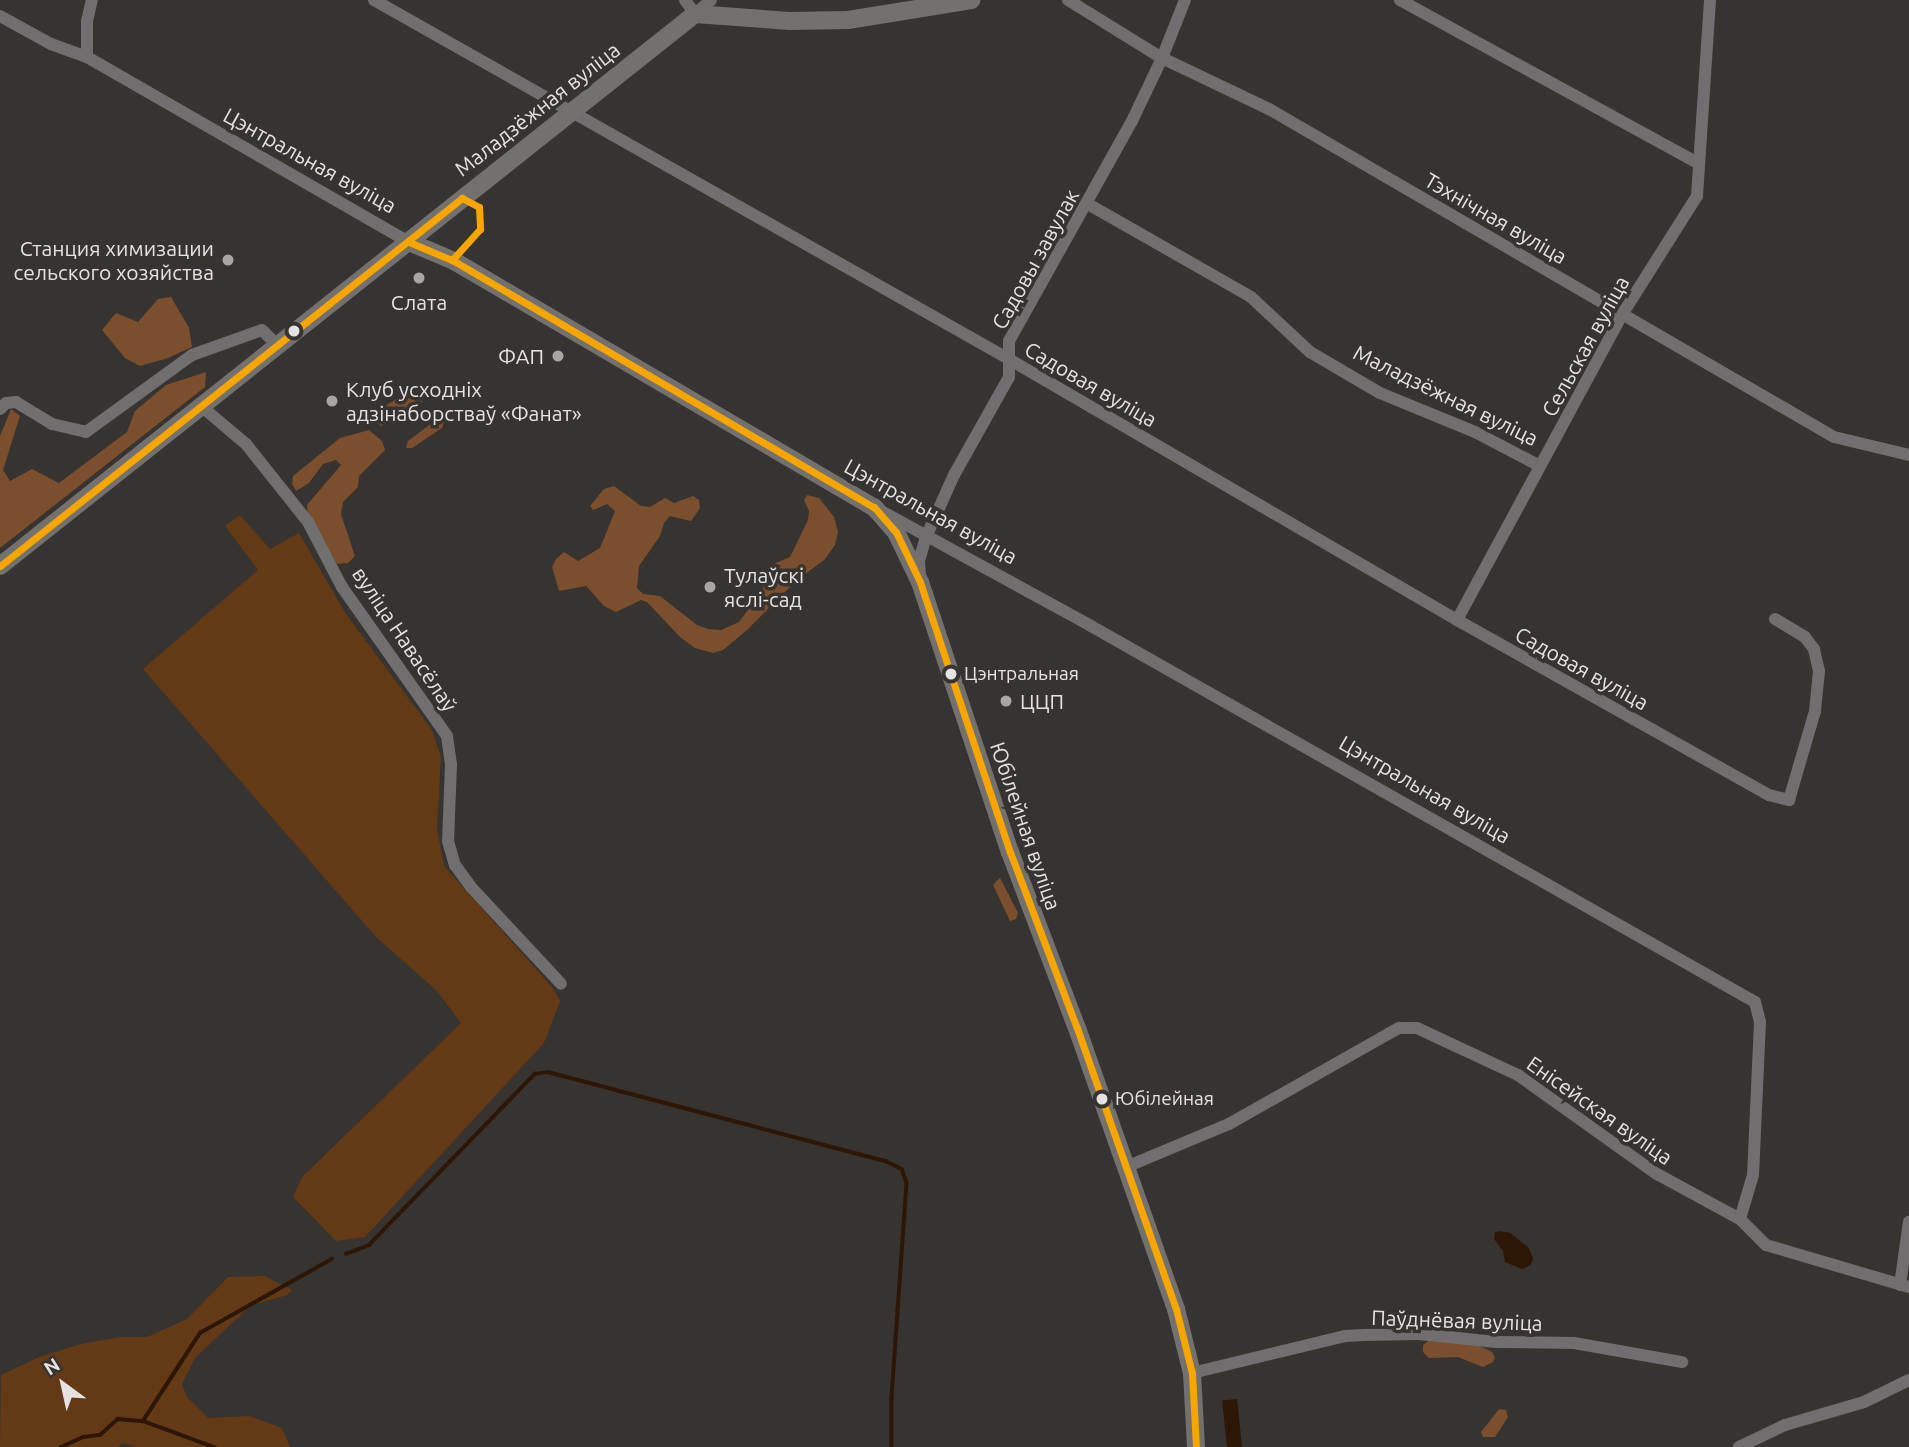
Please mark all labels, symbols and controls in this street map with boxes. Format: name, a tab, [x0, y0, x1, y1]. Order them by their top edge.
street label: Маладзёжная вуліца	[449, 37, 625, 181]
street label: Цэнтральная вуліца	[219, 102, 401, 218]
street label: Тэхнічная вуліца	[1420, 167, 1572, 269]
street label: Садовы завулак	[986, 184, 1084, 334]
place label: Станция химизации сельского хозяйства	[13, 235, 214, 285]
marker: Станция химизации сельского хозяйства	[220, 252, 236, 268]
marker: Слата	[411, 270, 427, 286]
street label: Сельская вуліца	[1536, 271, 1634, 421]
place label: Слата	[391, 289, 447, 315]
unlabelled marker	[287, 324, 301, 338]
street label: Садовая вуліца	[1020, 336, 1162, 432]
street label: Маладзёжная вуліца	[1349, 339, 1543, 451]
place label: ФАП	[498, 343, 544, 369]
marker: ФАП	[550, 348, 566, 364]
place label: Клуб усходніх адзінаборстваў «Фанат»	[346, 376, 582, 426]
marker: Клуб усходніх адзінаборстваў «Фанат»	[324, 393, 340, 409]
street label: Цэнтральная вуліца	[840, 453, 1022, 569]
street label: вуліца Навасёлаў	[347, 562, 463, 716]
place label: Тулаўскі яслі-сад	[724, 562, 804, 612]
marker: Тулаўскі яслі-сад	[702, 579, 718, 595]
street label: Садовая вуліца	[1511, 621, 1653, 715]
place label: Цэнтральная	[964, 663, 1079, 685]
marker: Цэнтральная	[944, 667, 958, 681]
place label: ЦЦП	[1020, 688, 1064, 714]
marker: ЦЦП	[998, 693, 1014, 709]
street label: Цэнтральная вуліца	[1335, 730, 1515, 848]
street label: Юбілейная вуліца	[985, 739, 1067, 913]
street label: Енісейская вуліца	[1522, 1050, 1678, 1170]
place label: Юбілейная	[1115, 1088, 1214, 1110]
marker: Юбілейная	[1095, 1092, 1109, 1106]
street label: Паўднёвая вуліца	[1371, 1304, 1543, 1336]
north arrow	[28, 1349, 98, 1419]
text: N	[40, 1353, 64, 1379]

